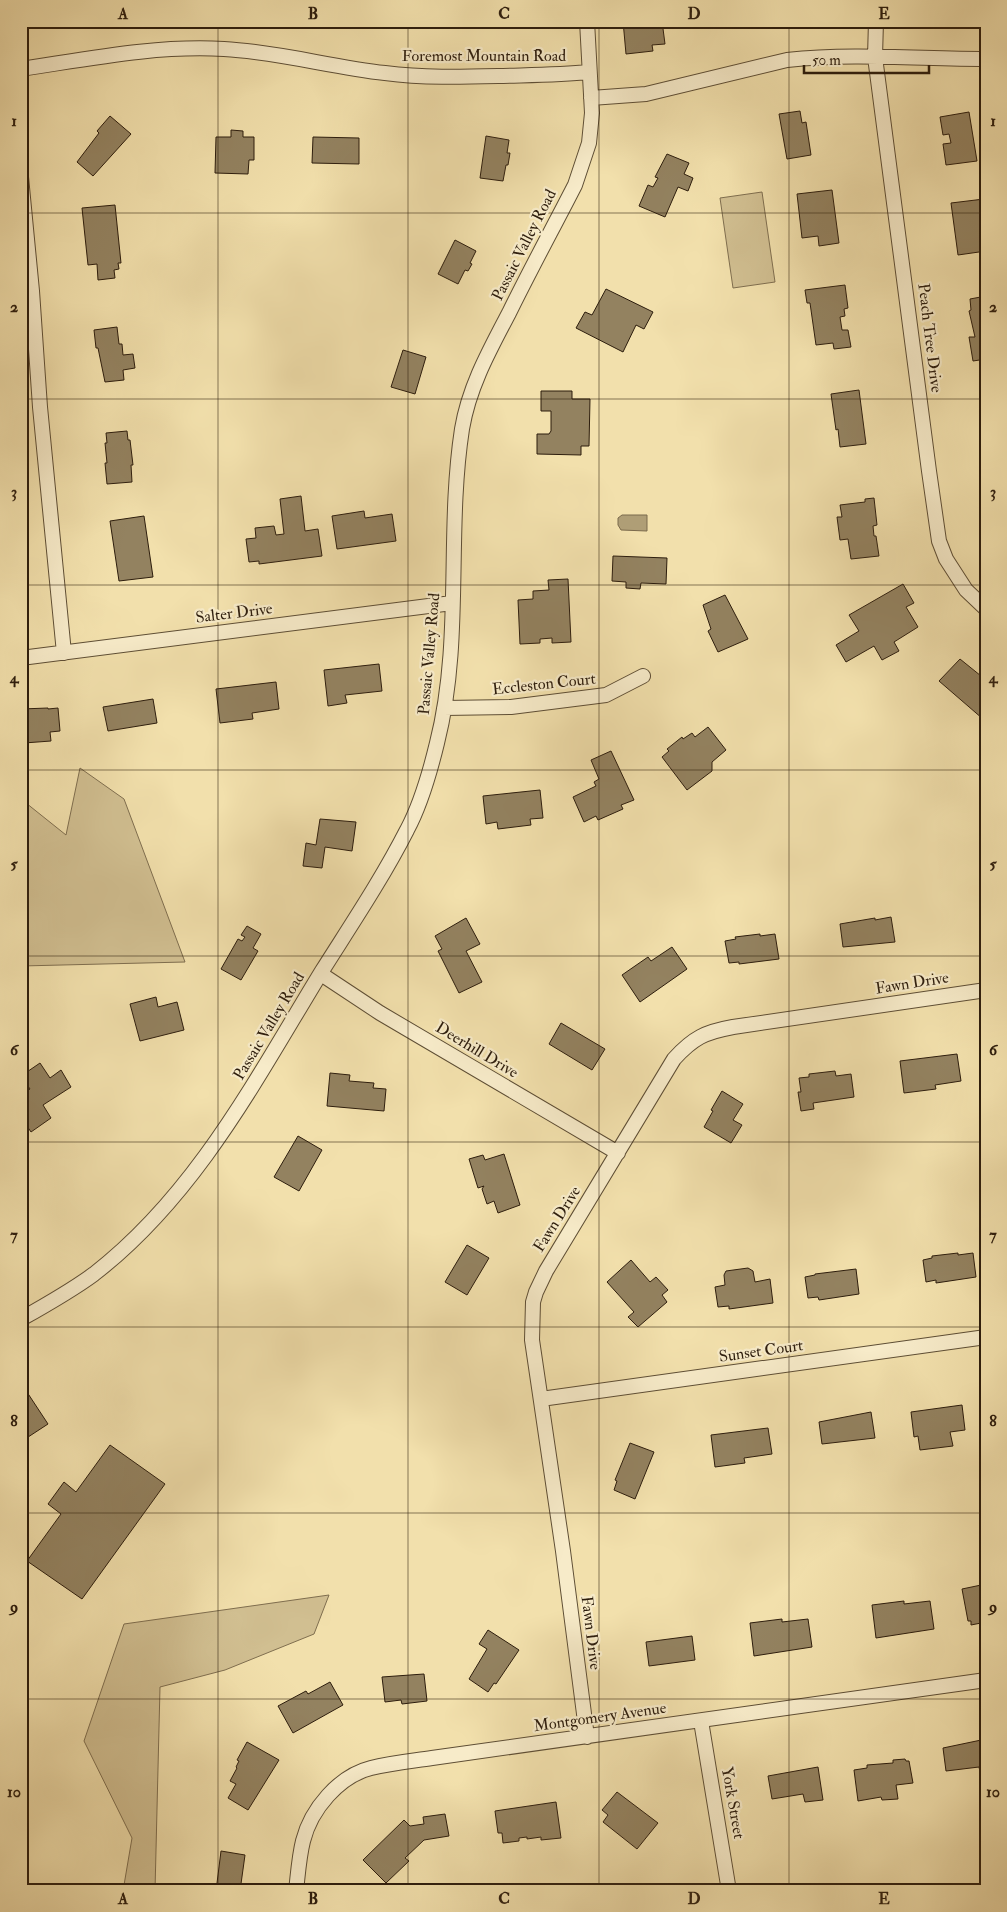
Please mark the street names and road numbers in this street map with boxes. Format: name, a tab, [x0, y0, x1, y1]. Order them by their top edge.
street label: Foremost Mountain Road	[402, 46, 566, 66]
street label: Passaic Valley Road	[487, 186, 561, 304]
street label: Peach Tree Drive	[913, 282, 947, 394]
street label: Passaic Valley Road	[414, 592, 444, 716]
street label: Salter Drive	[194, 598, 274, 628]
street label: Eccleston Court	[491, 669, 597, 699]
street label: Fawn Drive	[874, 967, 950, 999]
street label: Passaic Valley Road	[229, 968, 309, 1084]
street label: Deerhill Drive	[432, 1017, 522, 1083]
street label: Fawn Drive	[529, 1182, 585, 1256]
street label: Sunset Court	[718, 1335, 804, 1367]
street label: Fawn Drive	[577, 1595, 605, 1671]
street label: Montgomery Avenue	[532, 1698, 668, 1736]
street label: York Street	[717, 1765, 749, 1841]

